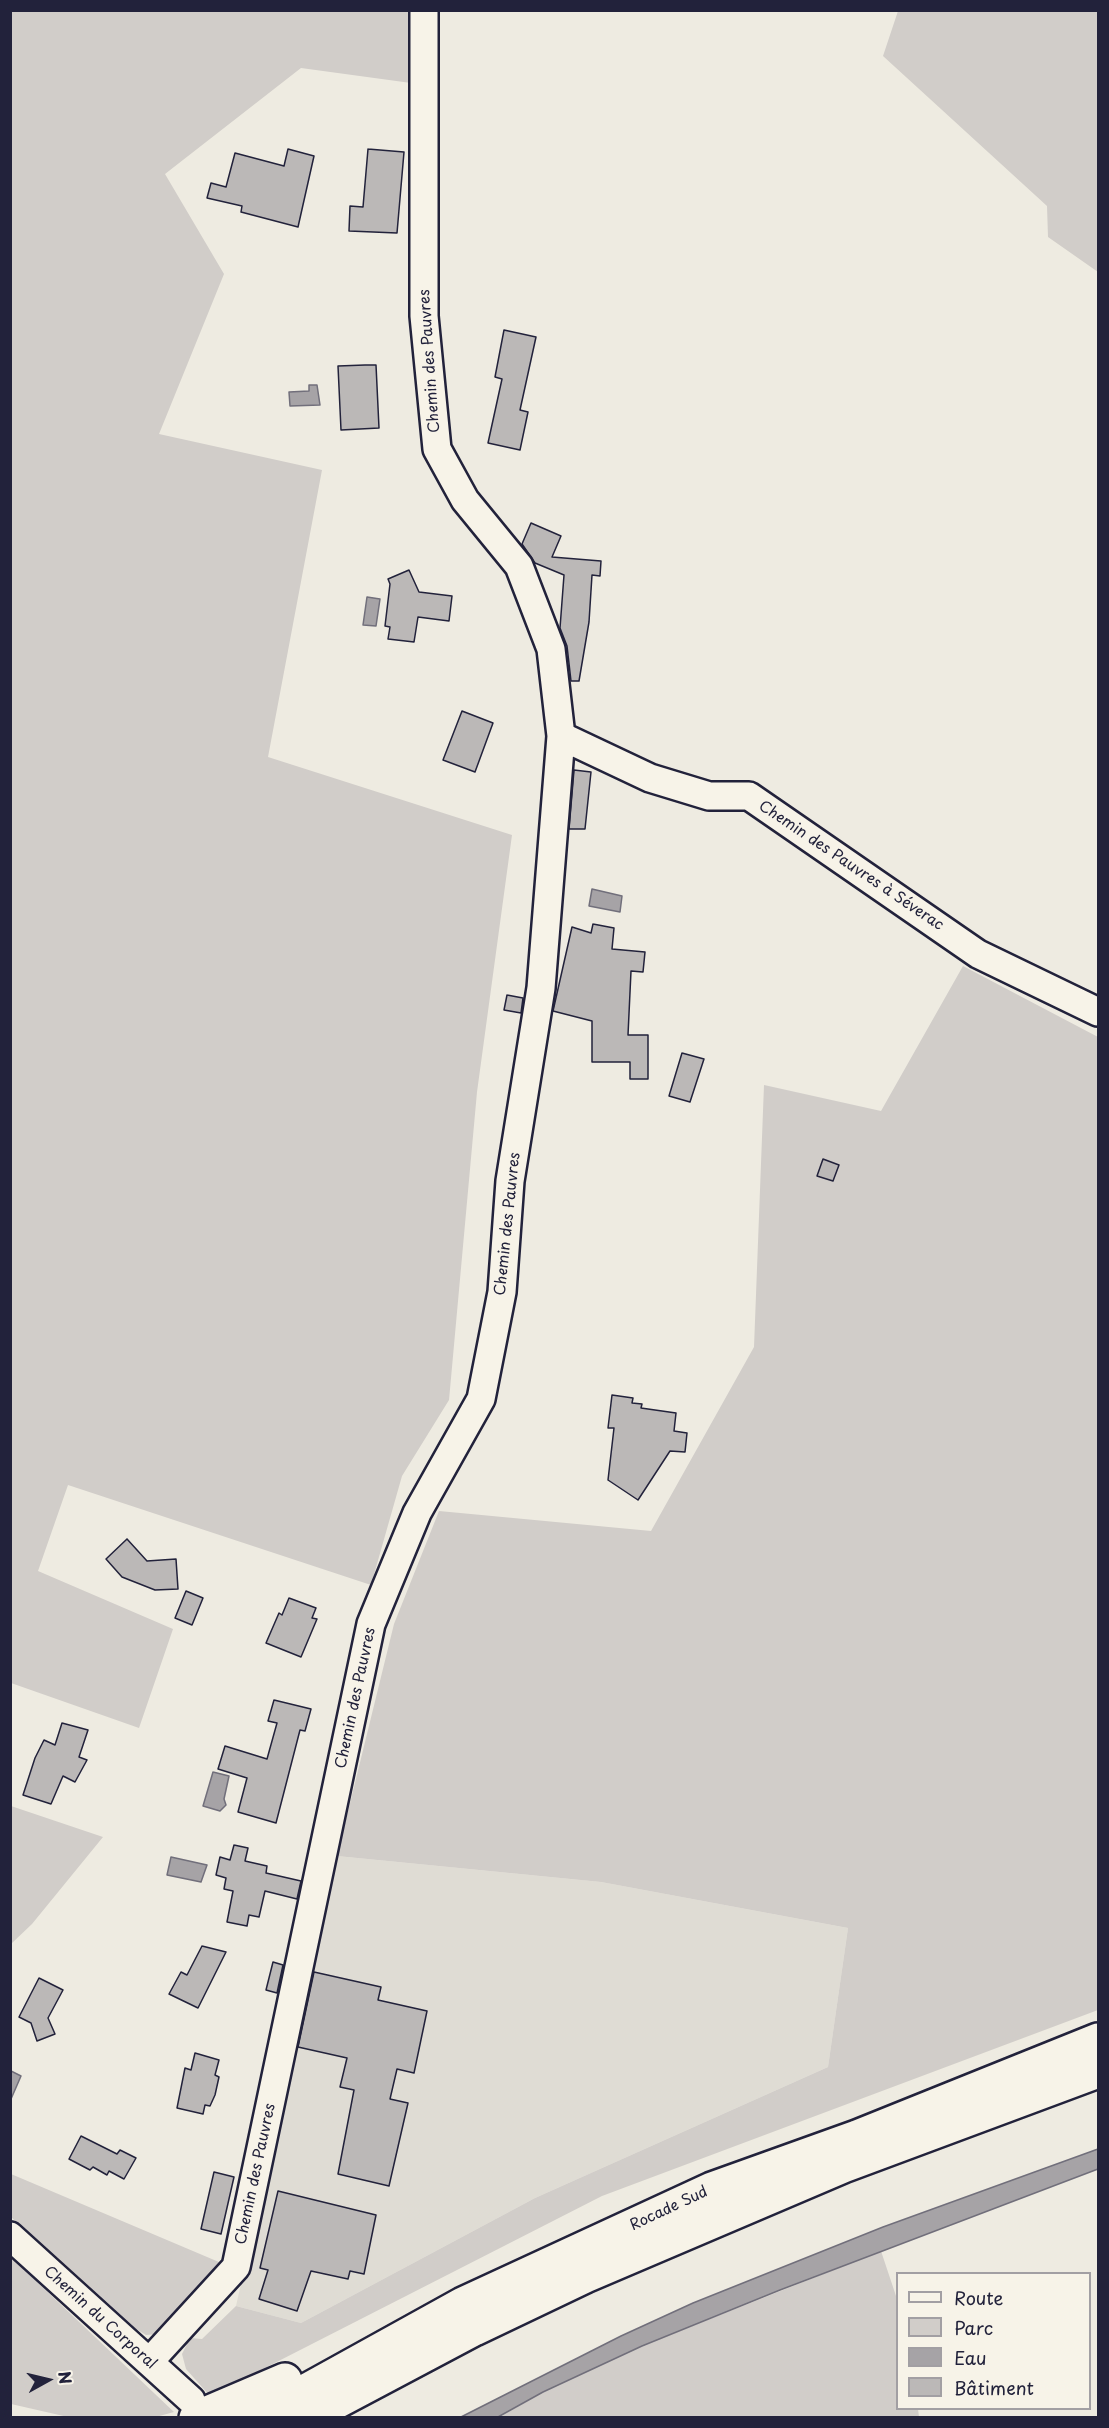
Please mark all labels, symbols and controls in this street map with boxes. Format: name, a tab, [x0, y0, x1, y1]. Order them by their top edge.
street label: Chemin des Pauvres	[416, 289, 444, 433]
street label: Chemin des Pauvres à Séverac	[755, 797, 947, 935]
street label: Chemin des Pauvres	[492, 1152, 524, 1296]
street label: Chemin des Pauvres	[332, 1626, 380, 1770]
street label: Chemin des Pauvres	[232, 2102, 280, 2246]
street label: Rocade Sud	[627, 2183, 711, 2235]
street label: Chemin du Corporal	[40, 2263, 160, 2373]
legend	[896, 2272, 1091, 2410]
text: Route	[954, 2284, 1003, 2311]
text: Parc	[954, 2314, 993, 2341]
text: Eau	[954, 2344, 986, 2371]
north arrow	[18, 2350, 78, 2410]
text: N	[53, 2370, 79, 2385]
text: Bâtiment	[954, 2374, 1034, 2401]

